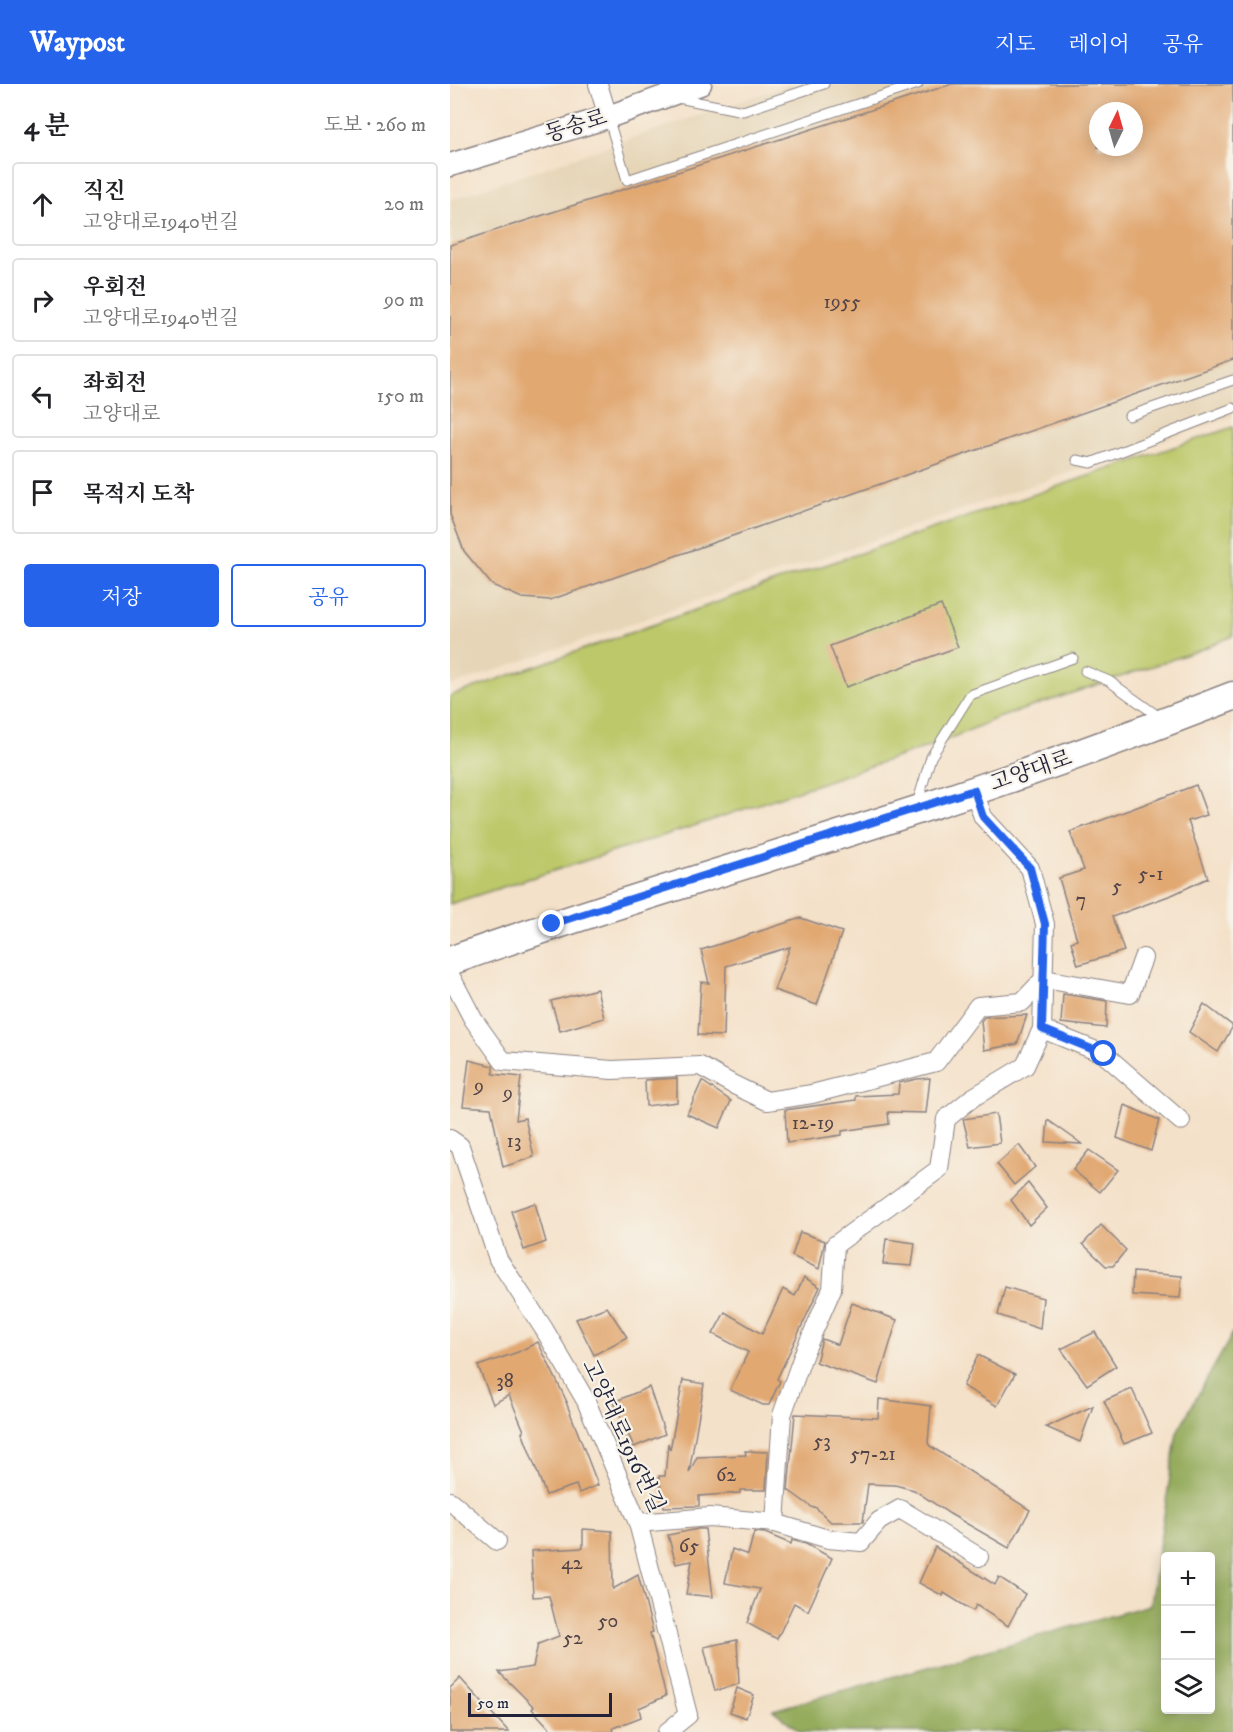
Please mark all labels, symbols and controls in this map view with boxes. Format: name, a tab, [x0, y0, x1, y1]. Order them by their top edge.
text: Waypost	[30, 25, 125, 60]
text: 지도	[995, 32, 1036, 58]
text: 레이어	[1069, 32, 1129, 58]
text: 공유	[1162, 32, 1203, 58]
north arrow	[1089, 102, 1143, 156]
street label: 동송로	[542, 104, 610, 148]
text: 4 분	[24, 110, 70, 143]
text: 도보 · 260 m	[324, 113, 426, 138]
text: 직진	[83, 178, 126, 205]
icon: ahead	[26, 188, 59, 221]
text: 20 m	[384, 192, 424, 217]
text: 고양대로1940번길	[83, 210, 238, 235]
text: 우회전	[83, 274, 147, 301]
icon: right	[26, 284, 59, 317]
text: 90 m	[384, 288, 424, 313]
house number: 1955	[823, 290, 861, 315]
text: 고양대로1940번길	[83, 306, 238, 331]
text: 좌회전	[83, 370, 147, 397]
icon: left	[26, 380, 59, 413]
text: 150 m	[377, 384, 424, 409]
text: 고양대로	[83, 402, 160, 427]
icon: arrive	[26, 476, 59, 509]
text: 목적지 도착	[83, 481, 194, 508]
button: 저장	[24, 564, 219, 627]
button: 공유	[231, 564, 426, 627]
street label: 고양대로	[986, 744, 1076, 798]
house number: 5-1	[1138, 862, 1164, 887]
house number: 5	[1112, 874, 1122, 899]
house number: 7	[1076, 888, 1086, 913]
route end	[538, 910, 564, 936]
route start	[1090, 1040, 1116, 1066]
house number: 9	[473, 1074, 484, 1099]
house number: 9	[502, 1081, 513, 1106]
house number: 12-19	[792, 1111, 834, 1136]
house number: 13	[507, 1129, 521, 1154]
street label: 고양대로1916번길	[576, 1355, 670, 1517]
house number: 38	[496, 1369, 514, 1394]
house number: 53	[813, 1429, 831, 1454]
house number: 57-21	[850, 1442, 896, 1467]
house number: 62	[716, 1463, 736, 1488]
house number: 65	[679, 1534, 699, 1559]
house number: 42	[561, 1551, 583, 1576]
map controls	[1161, 1552, 1215, 1714]
button: +	[1161, 1552, 1215, 1606]
button: −	[1161, 1606, 1215, 1660]
house number: 50	[598, 1609, 618, 1634]
house number: 52	[563, 1626, 583, 1651]
button: layers	[1161, 1660, 1215, 1714]
scale bar	[468, 1690, 612, 1718]
text: 50 m	[477, 1693, 509, 1713]

